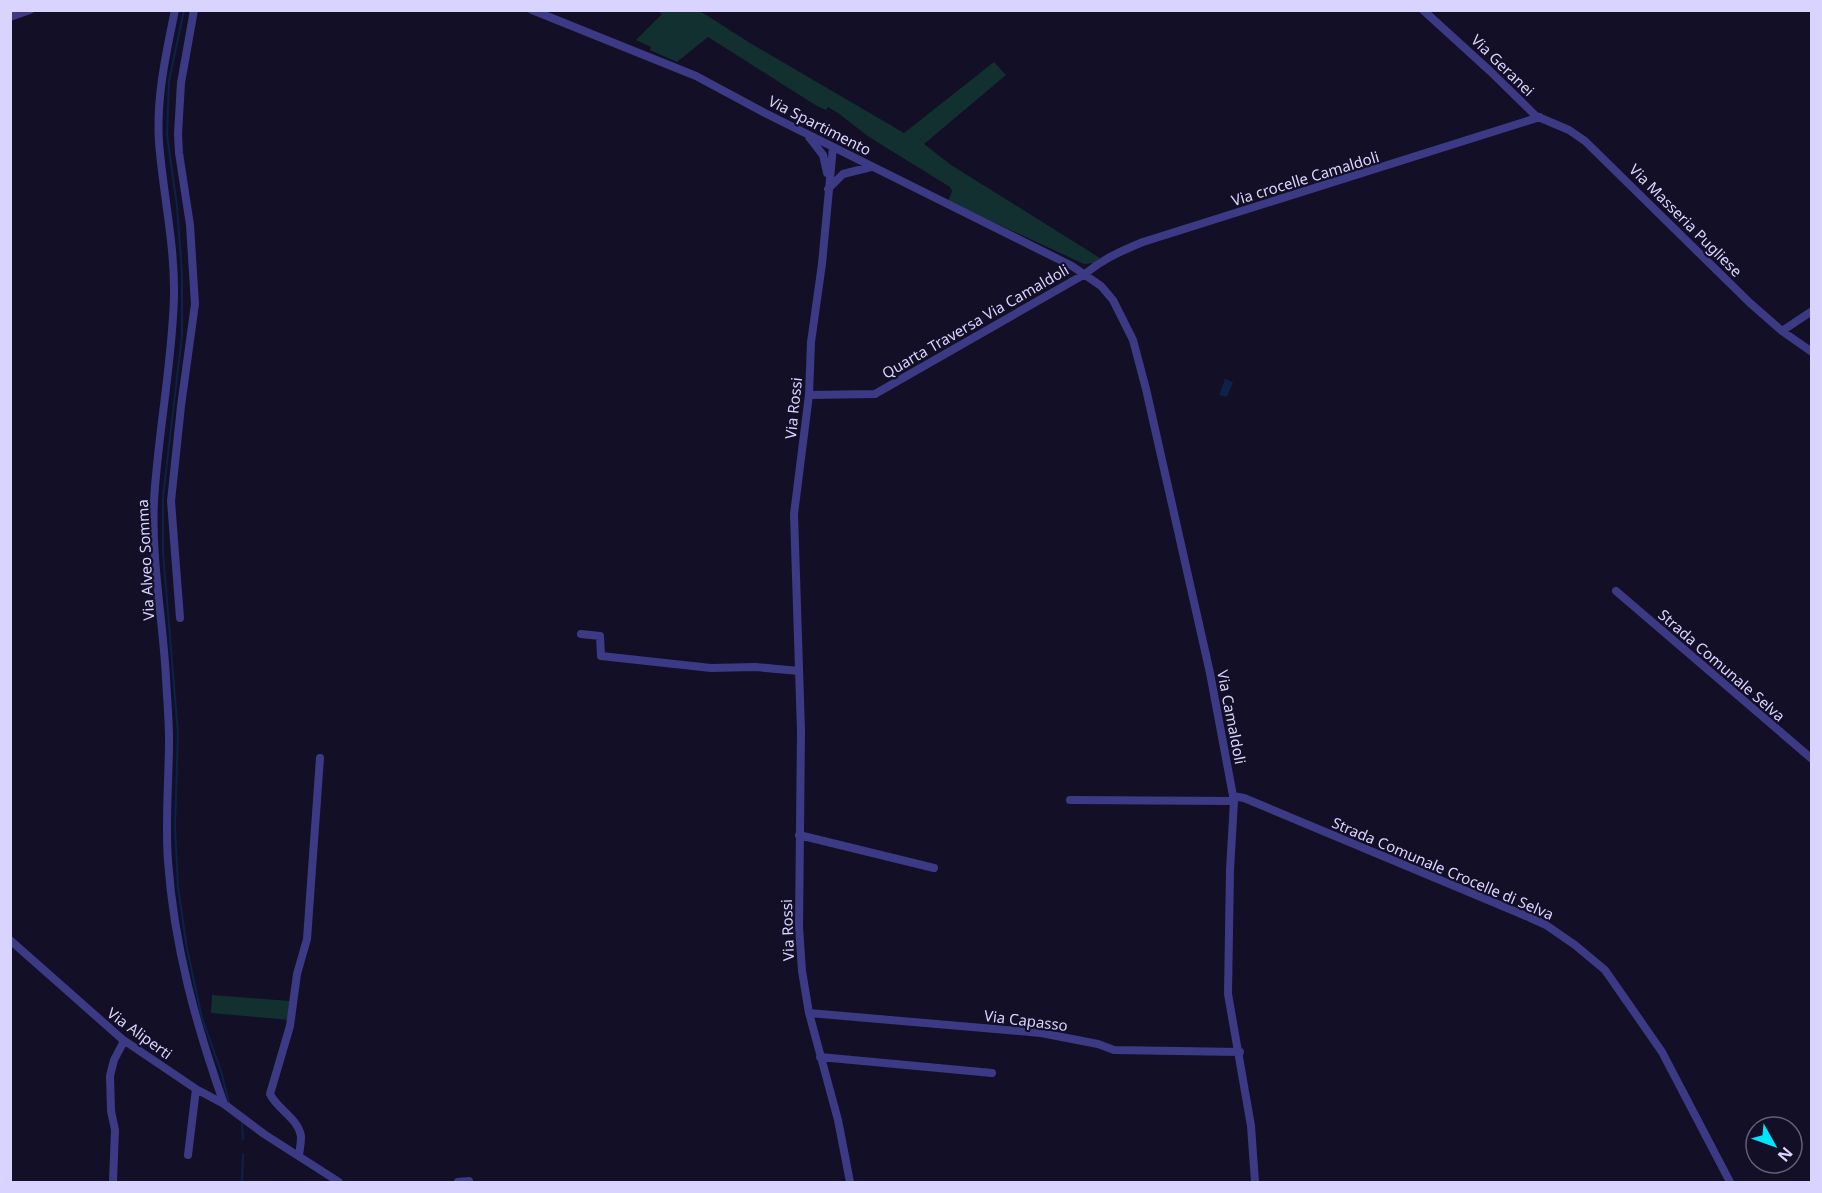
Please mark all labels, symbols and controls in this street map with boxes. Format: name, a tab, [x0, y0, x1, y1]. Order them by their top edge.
street label: Via Geranei	[1467, 30, 1539, 100]
street label: Via Spartimento	[765, 90, 875, 160]
street label: Via crocelle Camaldoli	[1229, 146, 1381, 210]
street label: Via Masseria Pugliese	[1625, 159, 1747, 281]
street label: Quarta Traversa Via Camaldoli	[878, 259, 1072, 383]
street label: Via Rossi	[780, 376, 806, 440]
street label: Via Alveo Somma	[132, 499, 158, 621]
street label: Strada Comunale Selva	[1654, 604, 1790, 726]
street label: Via Camaldoli	[1213, 668, 1251, 766]
street label: Strada Comunale Crocelle di Selva	[1329, 812, 1557, 924]
street label: Via Rossi	[776, 899, 798, 961]
street label: Via Aliperti	[104, 1003, 176, 1063]
street label: Via Capasso	[983, 1005, 1069, 1035]
north arrow	[1744, 1115, 1804, 1175]
text: N	[1773, 1143, 1798, 1167]

